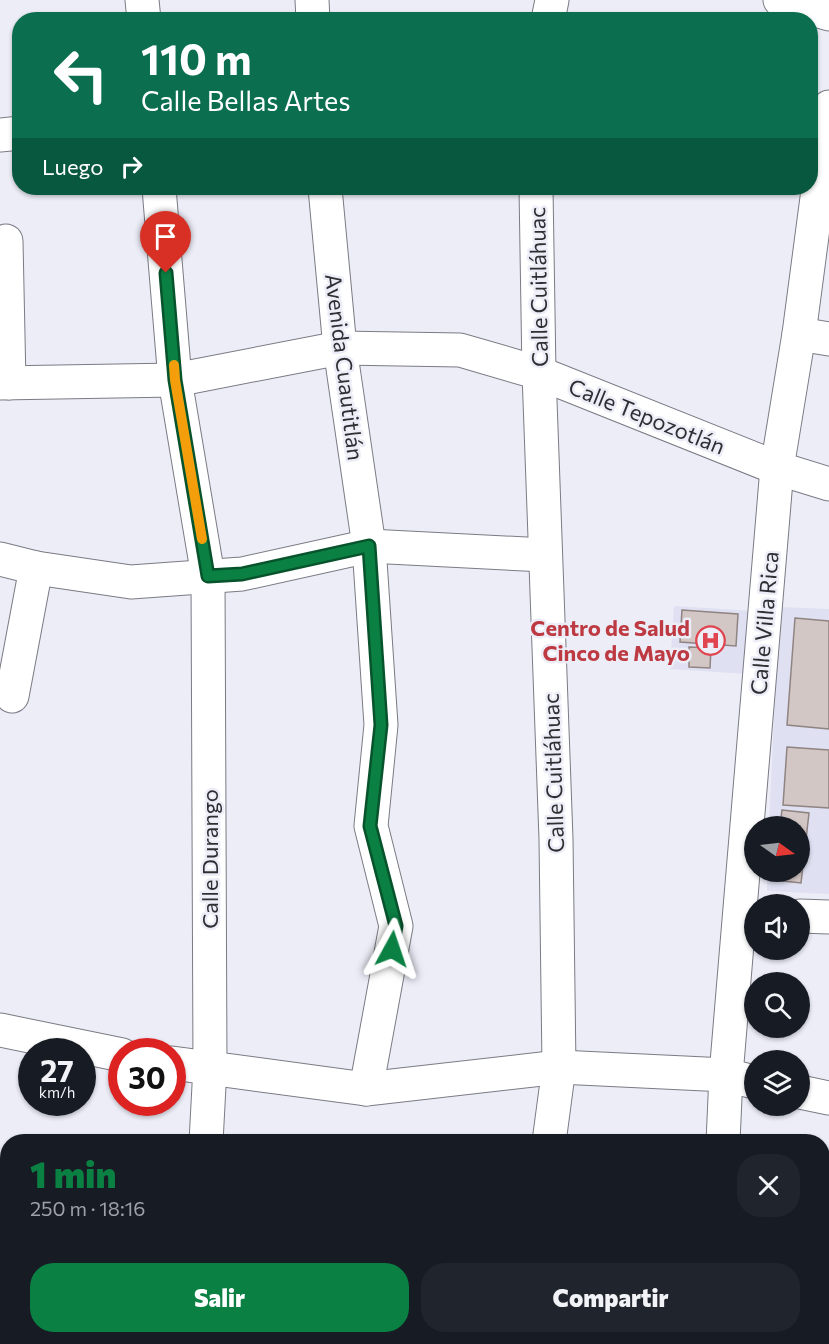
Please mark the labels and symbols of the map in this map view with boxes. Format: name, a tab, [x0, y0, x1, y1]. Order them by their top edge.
street label: Calle Cuitláhuac	[523, 207, 553, 367]
pin	[140, 211, 191, 273]
street label: Avenida Cuautitlán	[320, 272, 370, 462]
street label: Calle Tepozotlán	[565, 372, 729, 460]
street label: Calle Villa Rica	[744, 550, 784, 696]
place label: Centro de Salud Cinco de Mayo	[530, 614, 690, 666]
hospital icon: Centro de Salud Cinco de Mayo	[695, 624, 727, 656]
street label: Calle Cuitláhuac	[537, 693, 569, 853]
street label: Calle Durango	[196, 789, 223, 929]
north arrow	[744, 816, 810, 882]
position arrow	[360, 917, 424, 981]
speed limit sign: 30	[108, 1038, 186, 1116]

